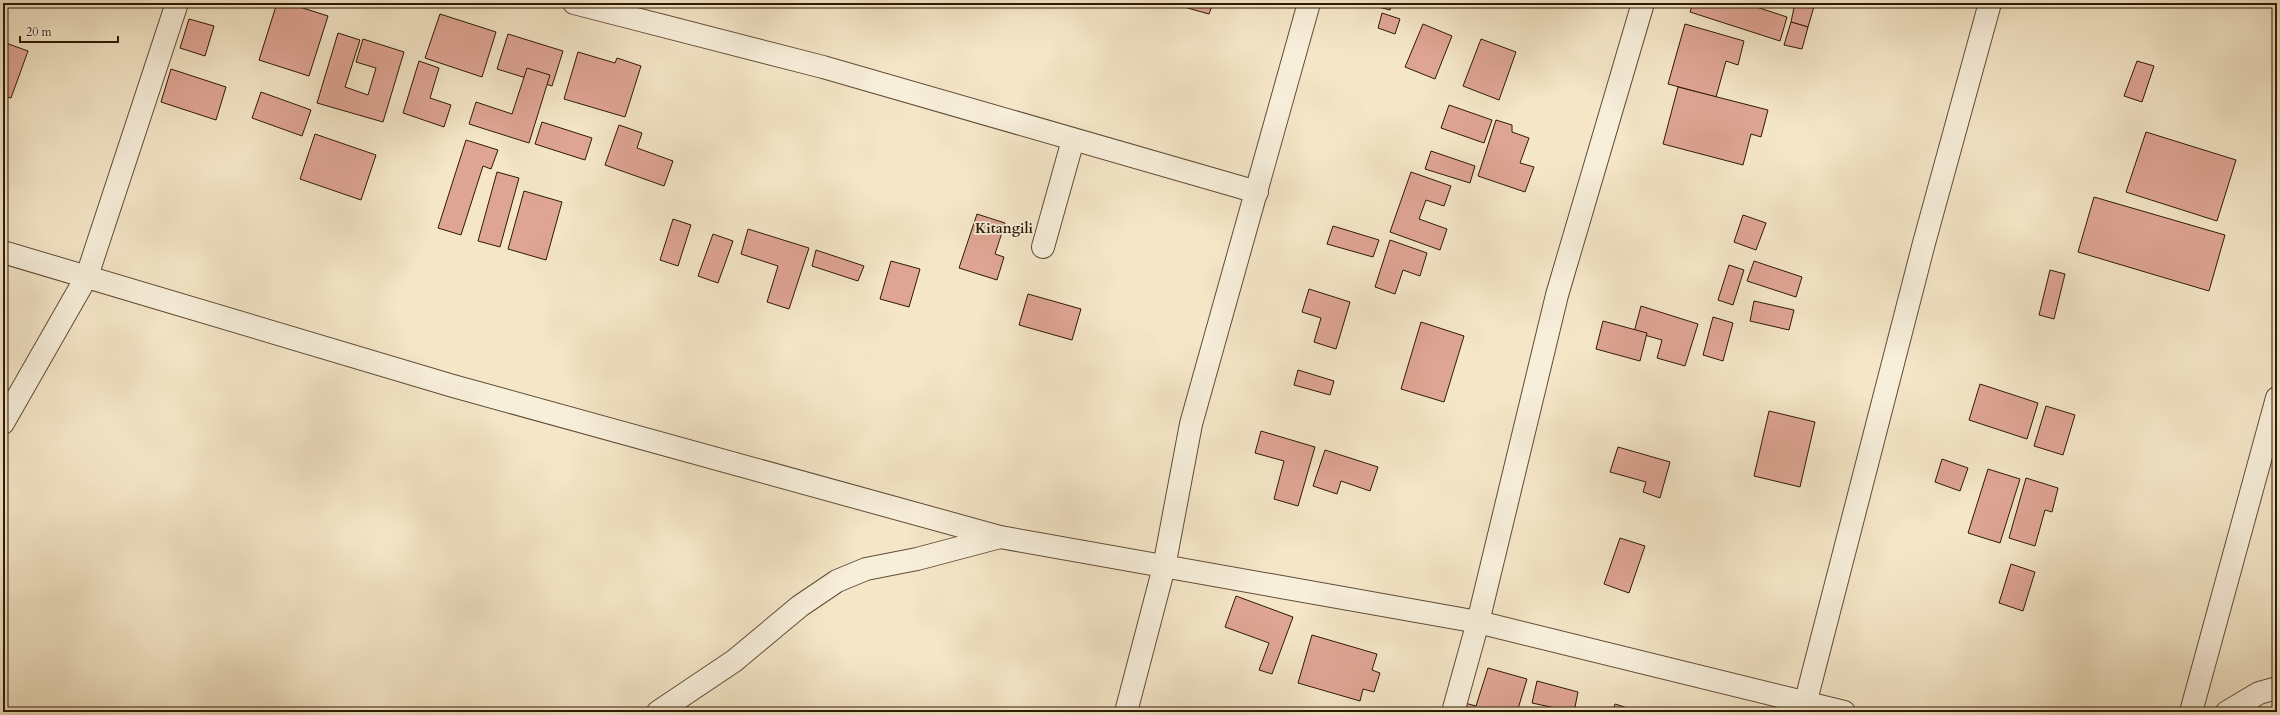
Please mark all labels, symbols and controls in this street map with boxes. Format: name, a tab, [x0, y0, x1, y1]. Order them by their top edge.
scale bar	[20, 18, 118, 44]
text: 20 m	[26, 24, 53, 40]
district label: Kitangili	[975, 219, 1034, 238]

